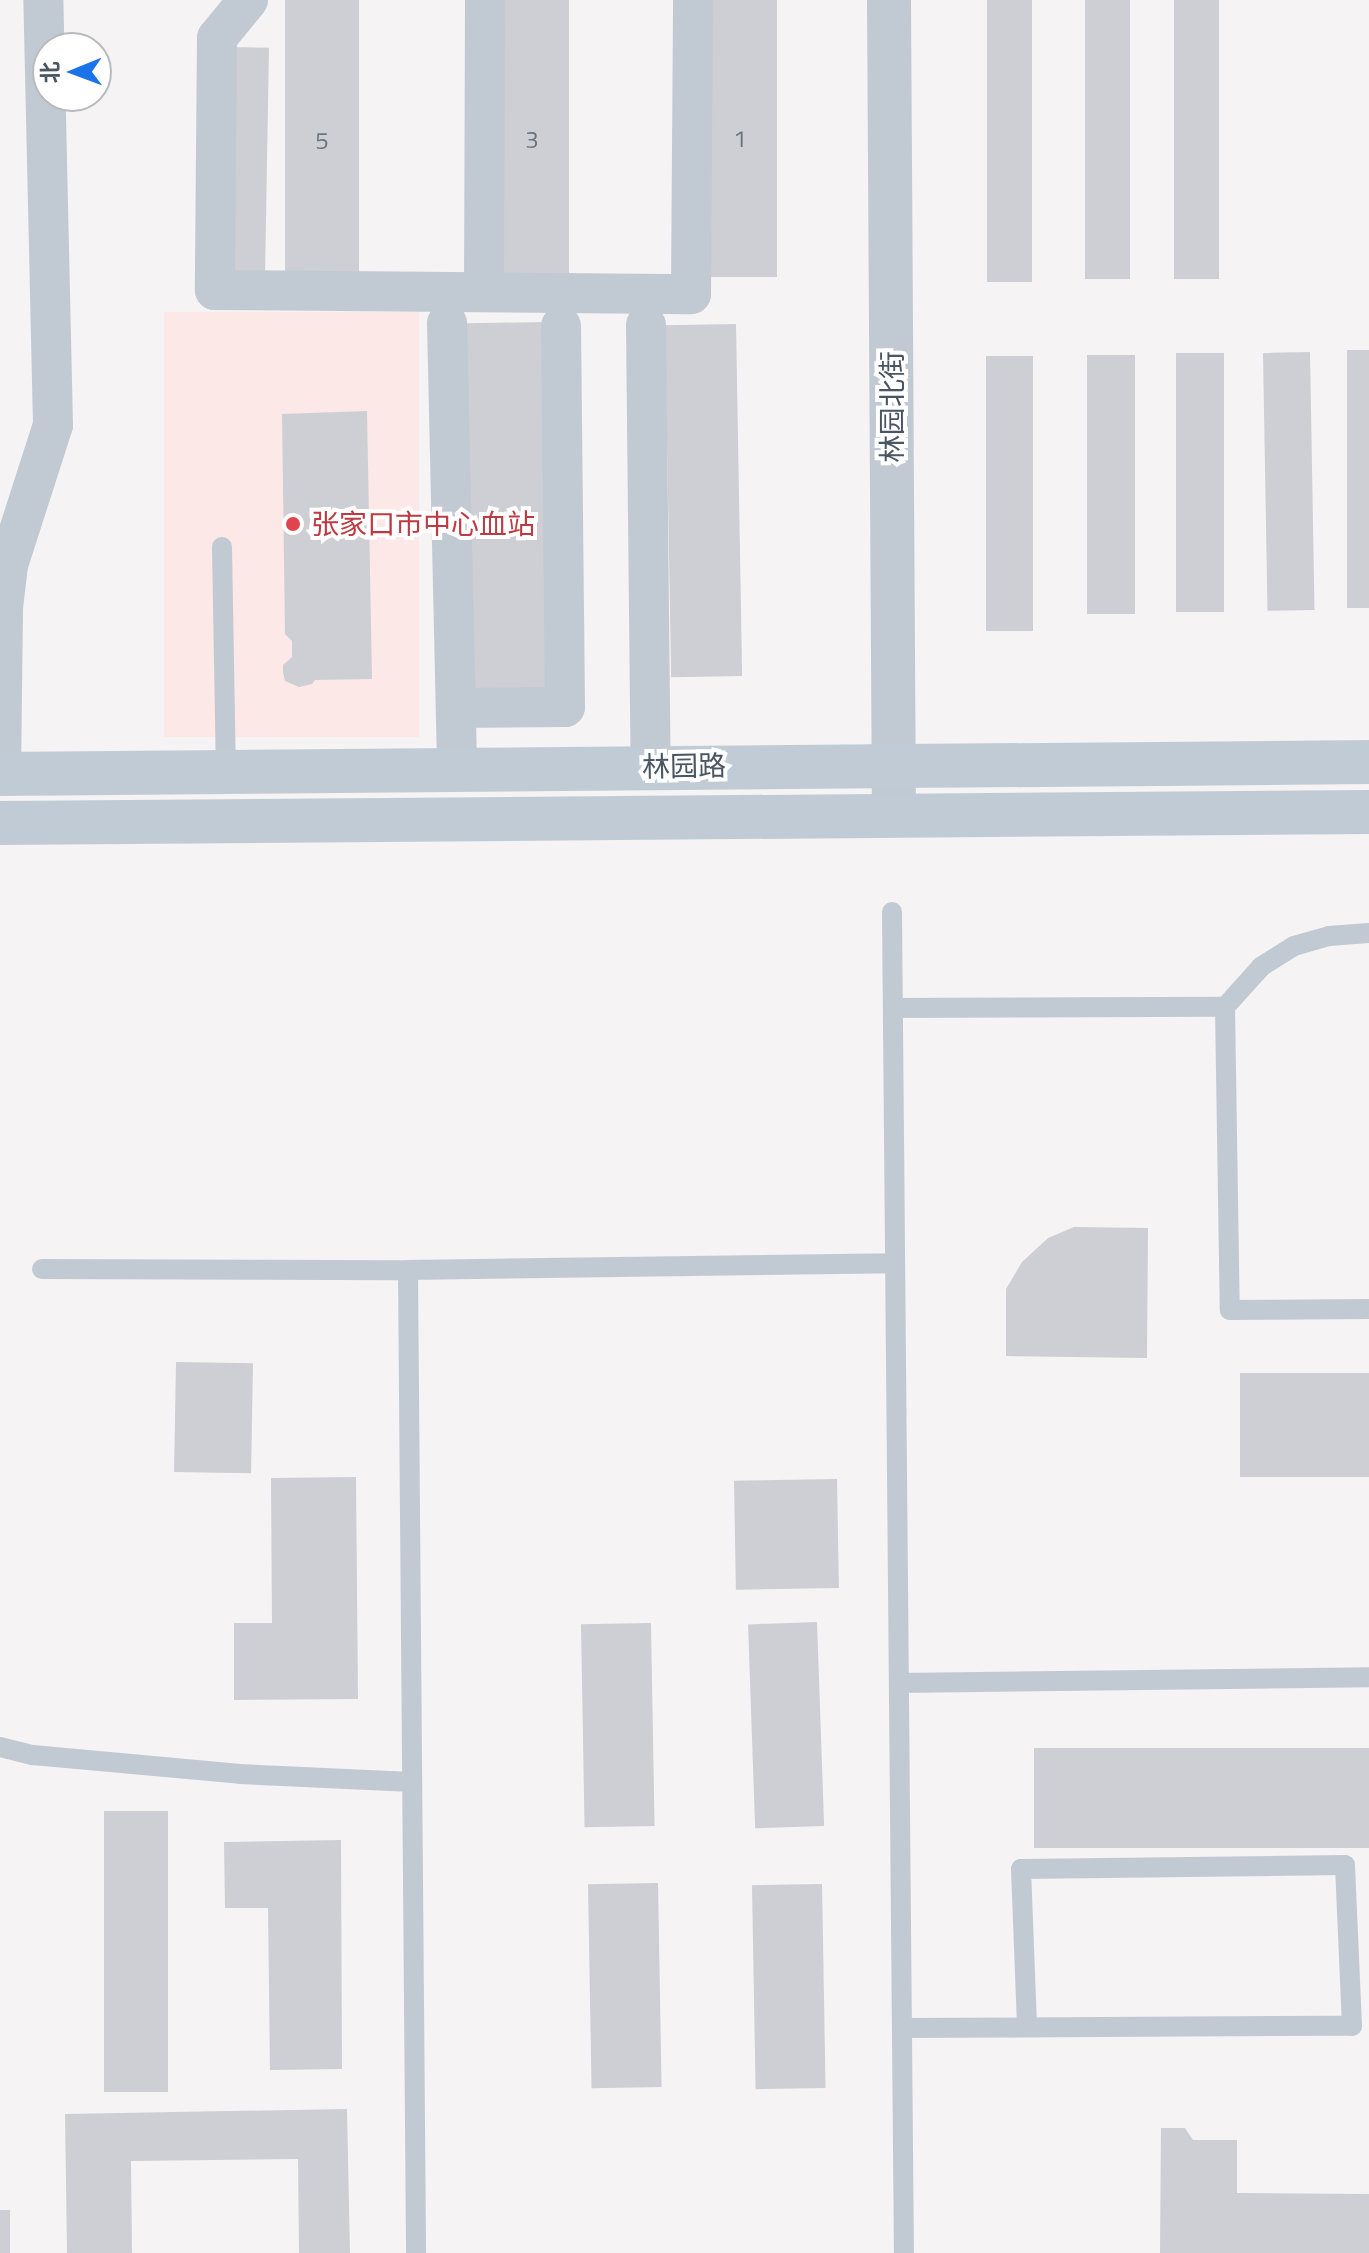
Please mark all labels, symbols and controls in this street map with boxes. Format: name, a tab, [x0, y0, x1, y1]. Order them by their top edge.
north arrow	[32, 32, 112, 112]
text: 北	[33, 61, 67, 84]
house number: 1	[733, 125, 747, 153]
house number: 3	[525, 126, 539, 154]
house number: 5	[315, 127, 329, 155]
street label: 林园北街	[875, 351, 909, 463]
place label: 张家口市中心血站	[311, 507, 535, 541]
marker: 张家口市中心血站	[282, 513, 304, 535]
street label: 林园路	[642, 748, 726, 784]

